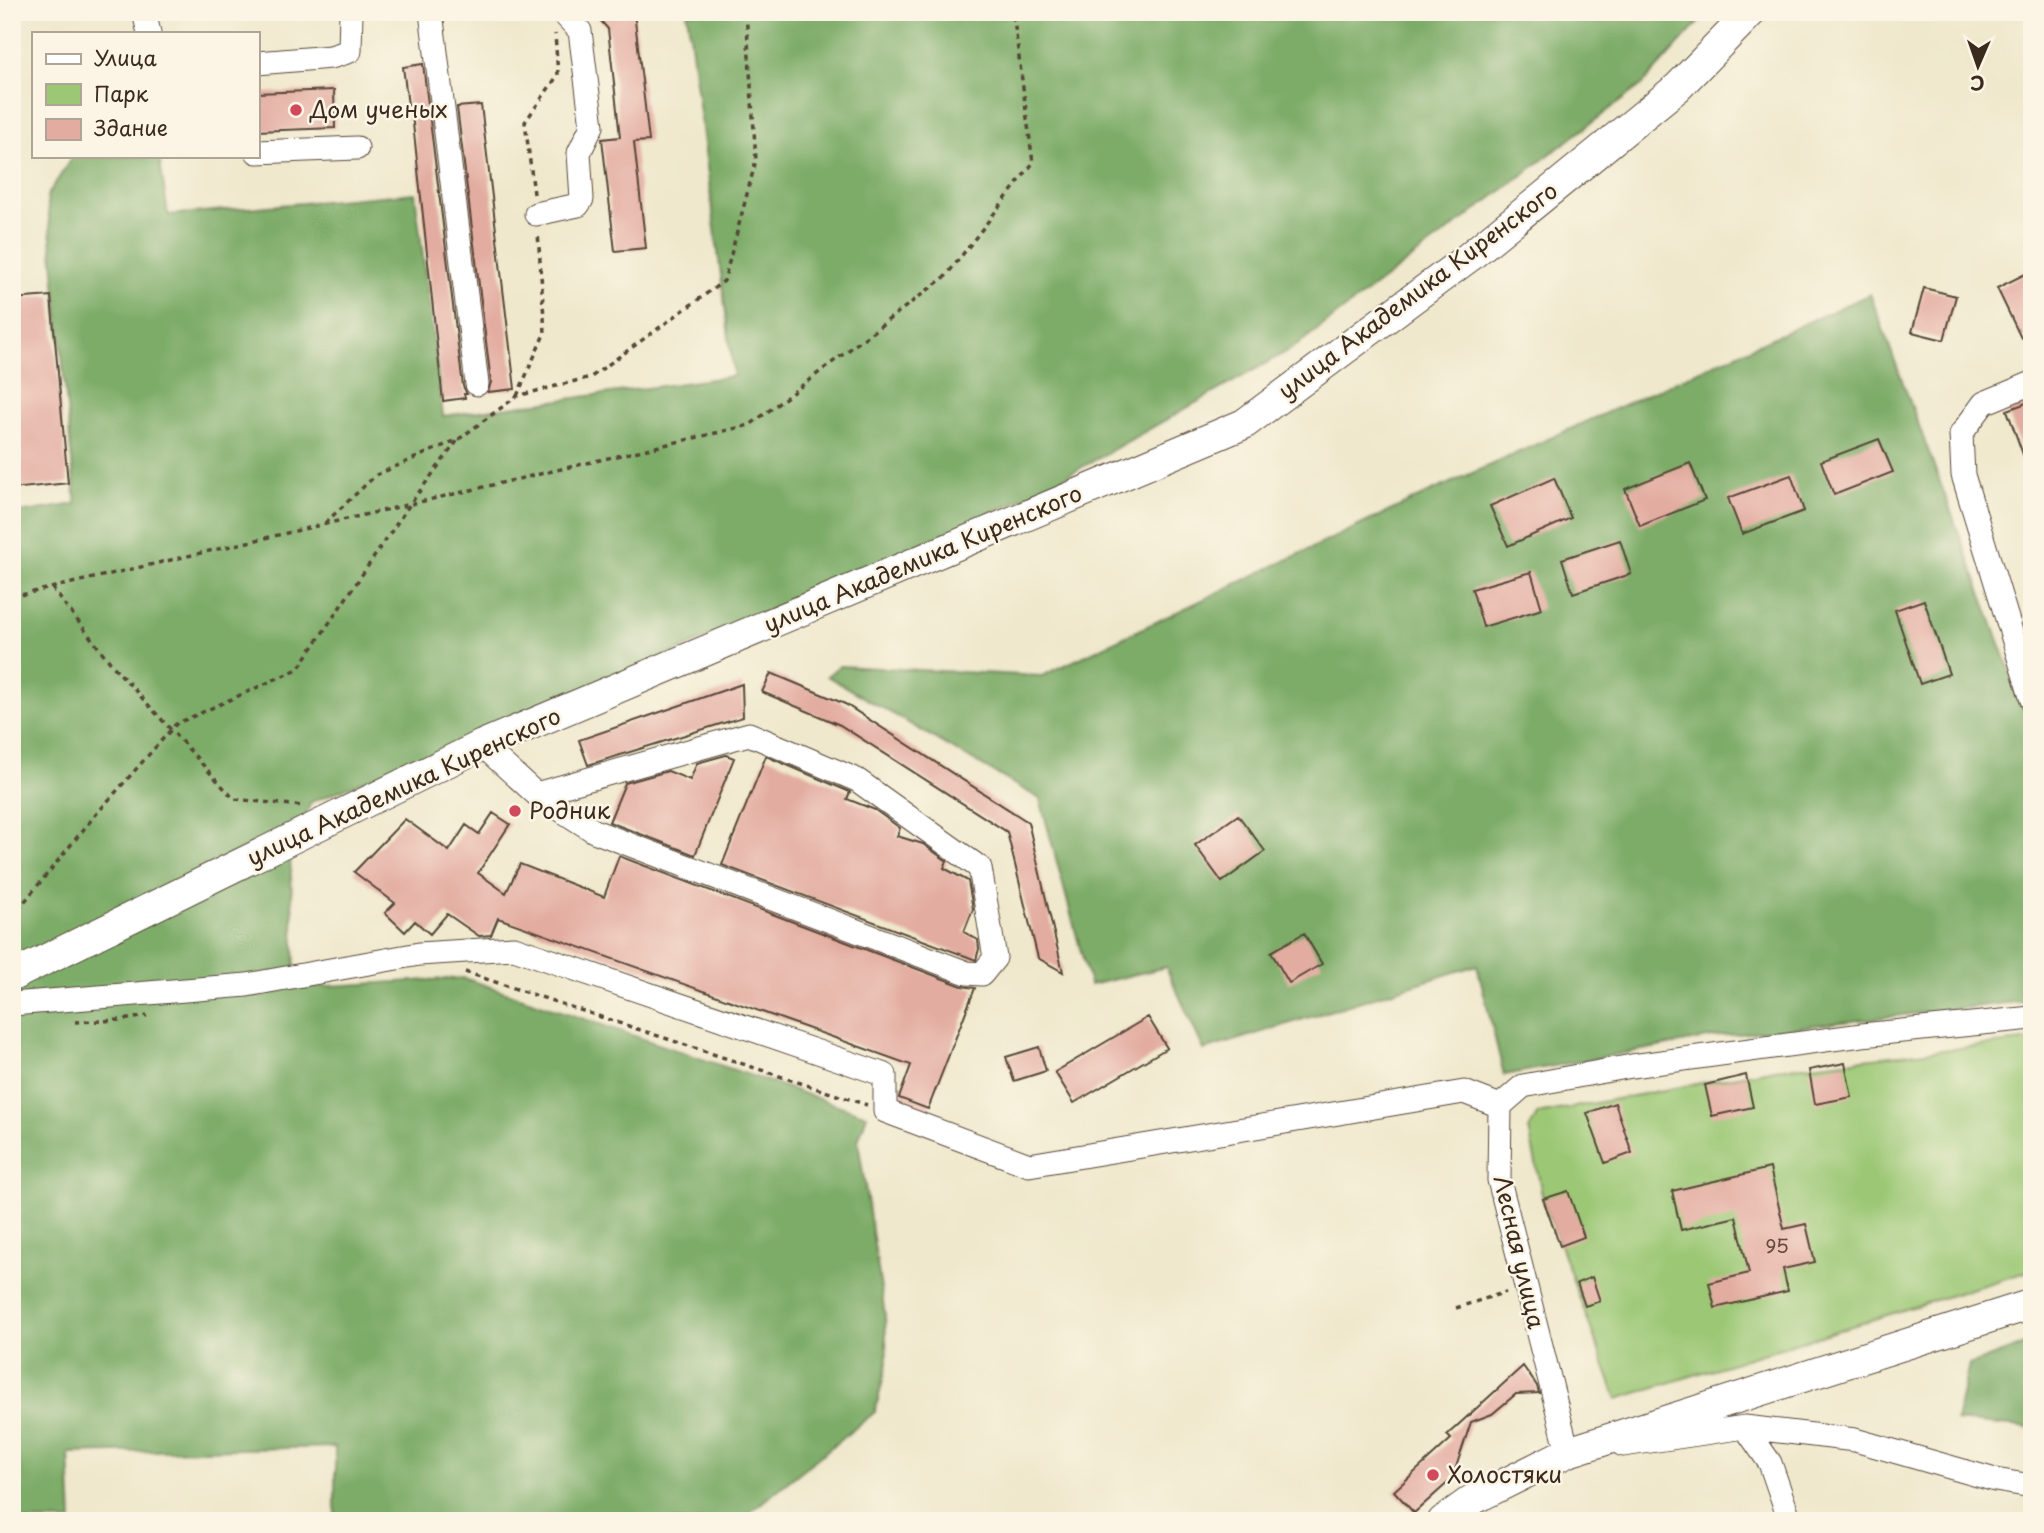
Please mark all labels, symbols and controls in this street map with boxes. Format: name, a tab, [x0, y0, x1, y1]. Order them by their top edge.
legend	[32, 32, 259, 158]
north arrow	[1942, 32, 2012, 102]
text: Улица	[94, 41, 157, 73]
text: С	[1970, 70, 1985, 98]
text: Парк	[94, 77, 149, 109]
place label: Дом ученых	[309, 91, 448, 126]
marker: Дом ученых	[288, 102, 304, 118]
text: Здание	[94, 111, 168, 143]
street label: улица Академика Киренского	[1270, 173, 1565, 407]
street label: улица Академика Киренского	[758, 475, 1087, 641]
street label: улица Академика Киренского	[241, 697, 566, 874]
place label: Родник	[529, 792, 611, 827]
marker: Родник	[507, 803, 523, 819]
street label: Лесная улица	[1486, 1172, 1555, 1332]
house number: 95	[1765, 1231, 1789, 1259]
place label: Холостяки	[1447, 1456, 1562, 1491]
marker: Холостяки	[1425, 1467, 1441, 1483]

